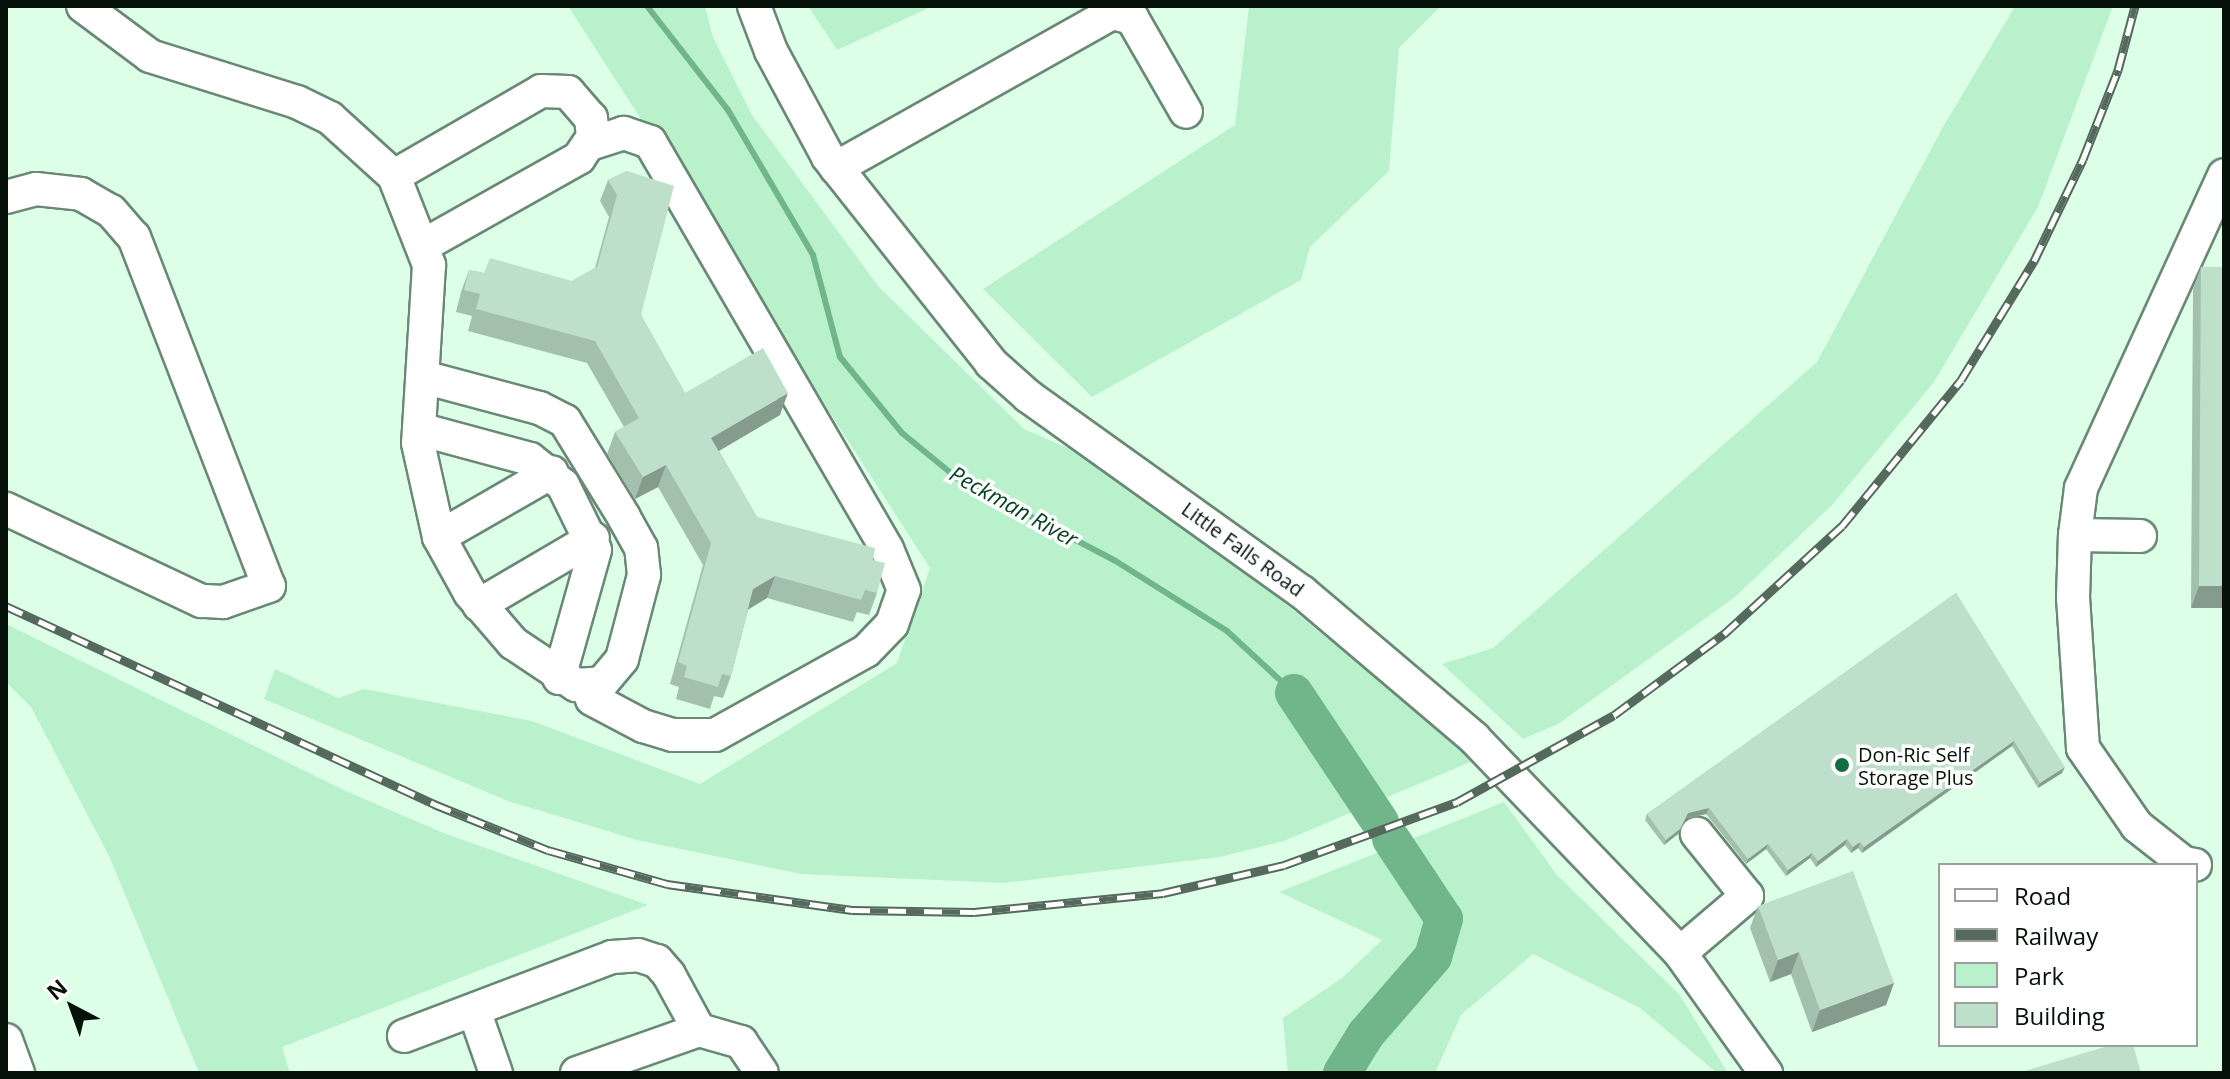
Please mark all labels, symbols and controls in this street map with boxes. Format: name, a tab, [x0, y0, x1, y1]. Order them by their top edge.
water label: Peckman River	[945, 460, 1083, 552]
street label: Little Falls Road	[1177, 497, 1309, 601]
place label: Don-Ric Self Storage Plus	[1858, 742, 1974, 789]
marker: Don-Ric Self Storage Plus	[1833, 756, 1851, 774]
legend	[1938, 863, 2198, 1047]
text: Road	[2014, 879, 2071, 912]
text: Railway	[2014, 919, 2098, 952]
text: Park	[2014, 959, 2064, 992]
north arrow	[32, 967, 112, 1047]
text: N	[40, 972, 73, 1006]
text: Building	[2014, 999, 2105, 1032]

